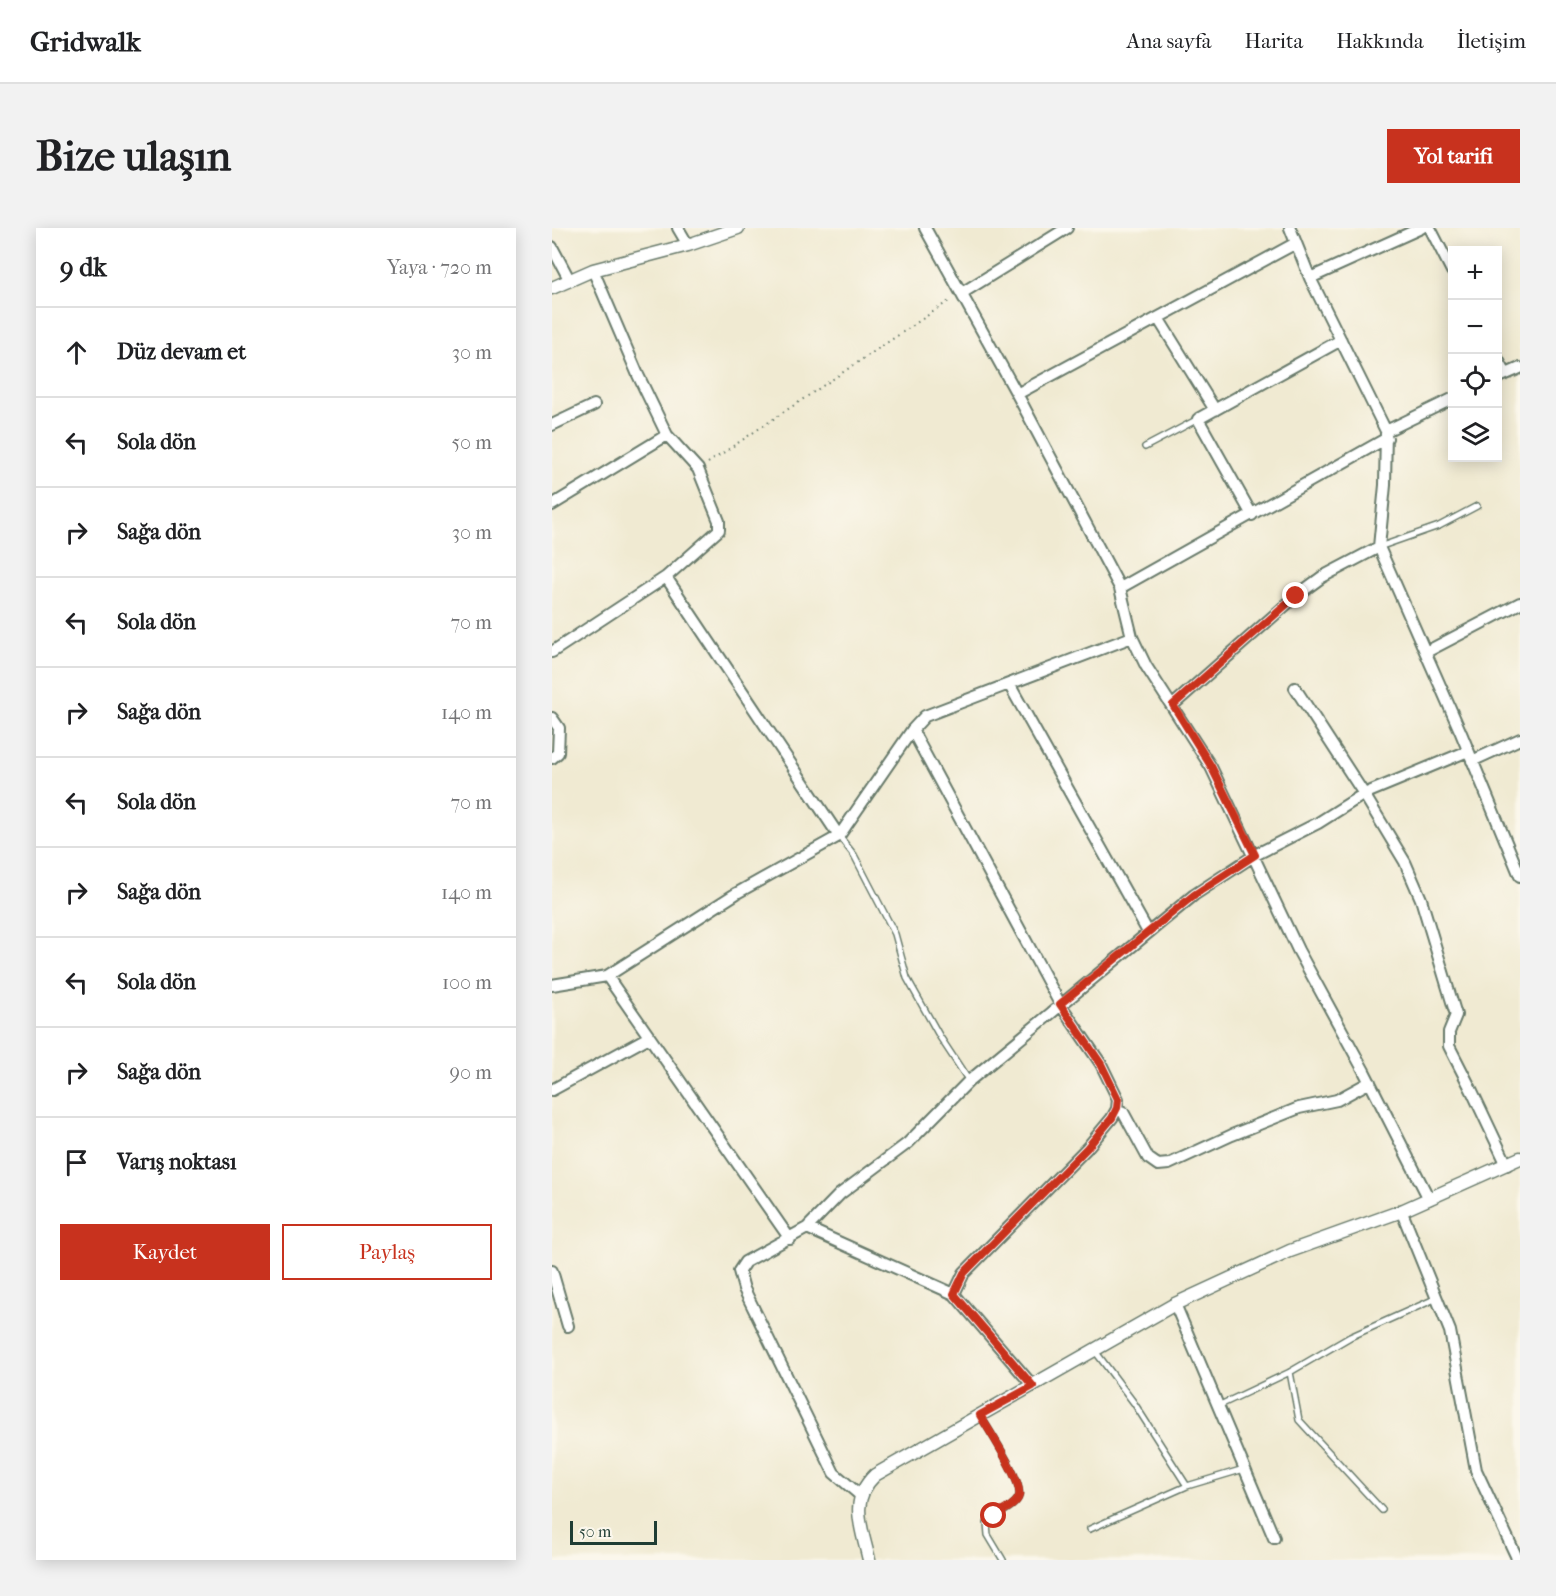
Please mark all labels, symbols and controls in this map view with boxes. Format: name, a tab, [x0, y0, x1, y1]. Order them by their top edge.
text: Gridwalk	[30, 25, 141, 58]
text: Ana sayfa	[1127, 29, 1212, 53]
text: Harita	[1245, 29, 1303, 53]
text: Hakkında	[1336, 29, 1424, 53]
text: İletişim	[1457, 29, 1526, 53]
button: Yol tarifi	[1387, 129, 1520, 183]
text: Bize ulaşın	[36, 132, 231, 181]
map controls	[1448, 246, 1502, 462]
button: +	[1448, 246, 1502, 300]
text: 9 dk	[60, 252, 107, 283]
text: Yaya · 720 m	[387, 256, 492, 279]
button: −	[1448, 300, 1502, 354]
icon: ahead	[60, 336, 93, 369]
text: Düz devam et	[117, 339, 246, 365]
text: 30 m	[452, 341, 492, 364]
button: locate	[1448, 354, 1502, 408]
button: layers	[1448, 408, 1502, 462]
icon: left	[60, 426, 93, 459]
text: Sola dön	[117, 429, 196, 455]
text: 50 m	[451, 431, 492, 454]
icon: right	[60, 516, 93, 549]
text: Sağa dön	[117, 519, 201, 545]
text: 30 m	[452, 521, 492, 544]
route end	[1282, 582, 1308, 608]
icon: left	[60, 606, 93, 639]
text: Sola dön	[117, 609, 196, 635]
text: 70 m	[450, 611, 492, 634]
icon: right	[60, 696, 93, 729]
text: Sağa dön	[117, 699, 201, 725]
text: 140 m	[441, 701, 492, 724]
icon: left	[60, 786, 93, 819]
text: Sola dön	[117, 789, 196, 815]
text: 70 m	[450, 791, 492, 814]
icon: right	[60, 876, 93, 909]
text: Sağa dön	[117, 879, 201, 905]
text: 140 m	[441, 881, 492, 904]
icon: left	[60, 966, 93, 999]
text: Sola dön	[117, 969, 196, 995]
text: 100 m	[442, 971, 492, 994]
icon: right	[60, 1056, 93, 1089]
text: Sağa dön	[117, 1059, 201, 1085]
text: 90 m	[450, 1061, 492, 1084]
icon: arrive	[60, 1146, 93, 1179]
text: Varış noktası	[117, 1149, 236, 1175]
button: Kaydet	[60, 1224, 270, 1280]
button: Paylaş	[282, 1224, 492, 1280]
route start	[980, 1502, 1006, 1528]
scale bar	[570, 1518, 657, 1546]
text: 50 m	[579, 1522, 611, 1541]

